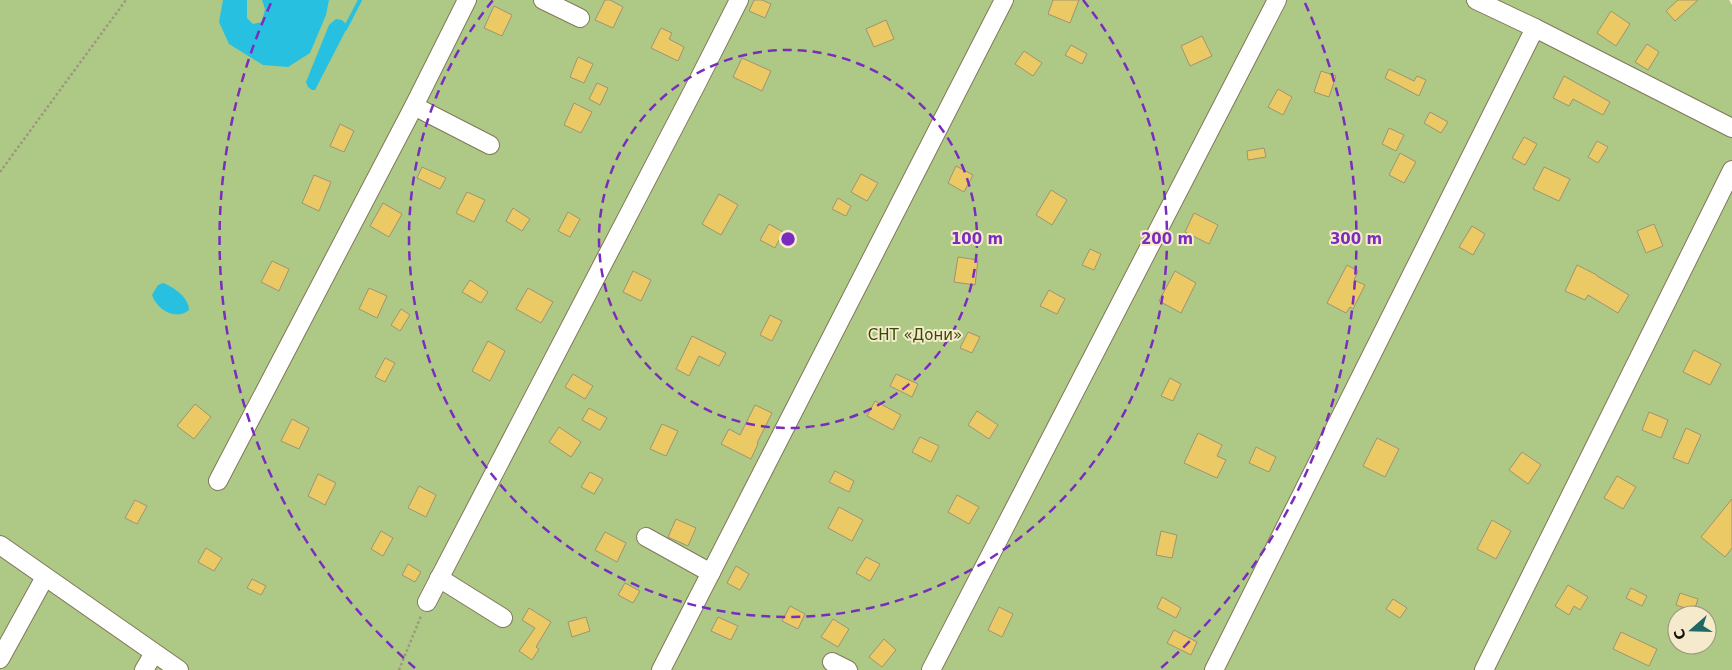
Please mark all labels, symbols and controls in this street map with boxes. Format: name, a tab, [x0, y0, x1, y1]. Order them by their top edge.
centre of rings	[779, 230, 797, 248]
text: 100 m	[951, 230, 1003, 248]
text: 200 m	[1141, 230, 1193, 248]
text: 300 m	[1330, 230, 1382, 248]
park label: СНТ «Дони»	[868, 326, 962, 344]
north arrow	[1667, 605, 1717, 655]
text: С	[1671, 627, 1689, 642]

